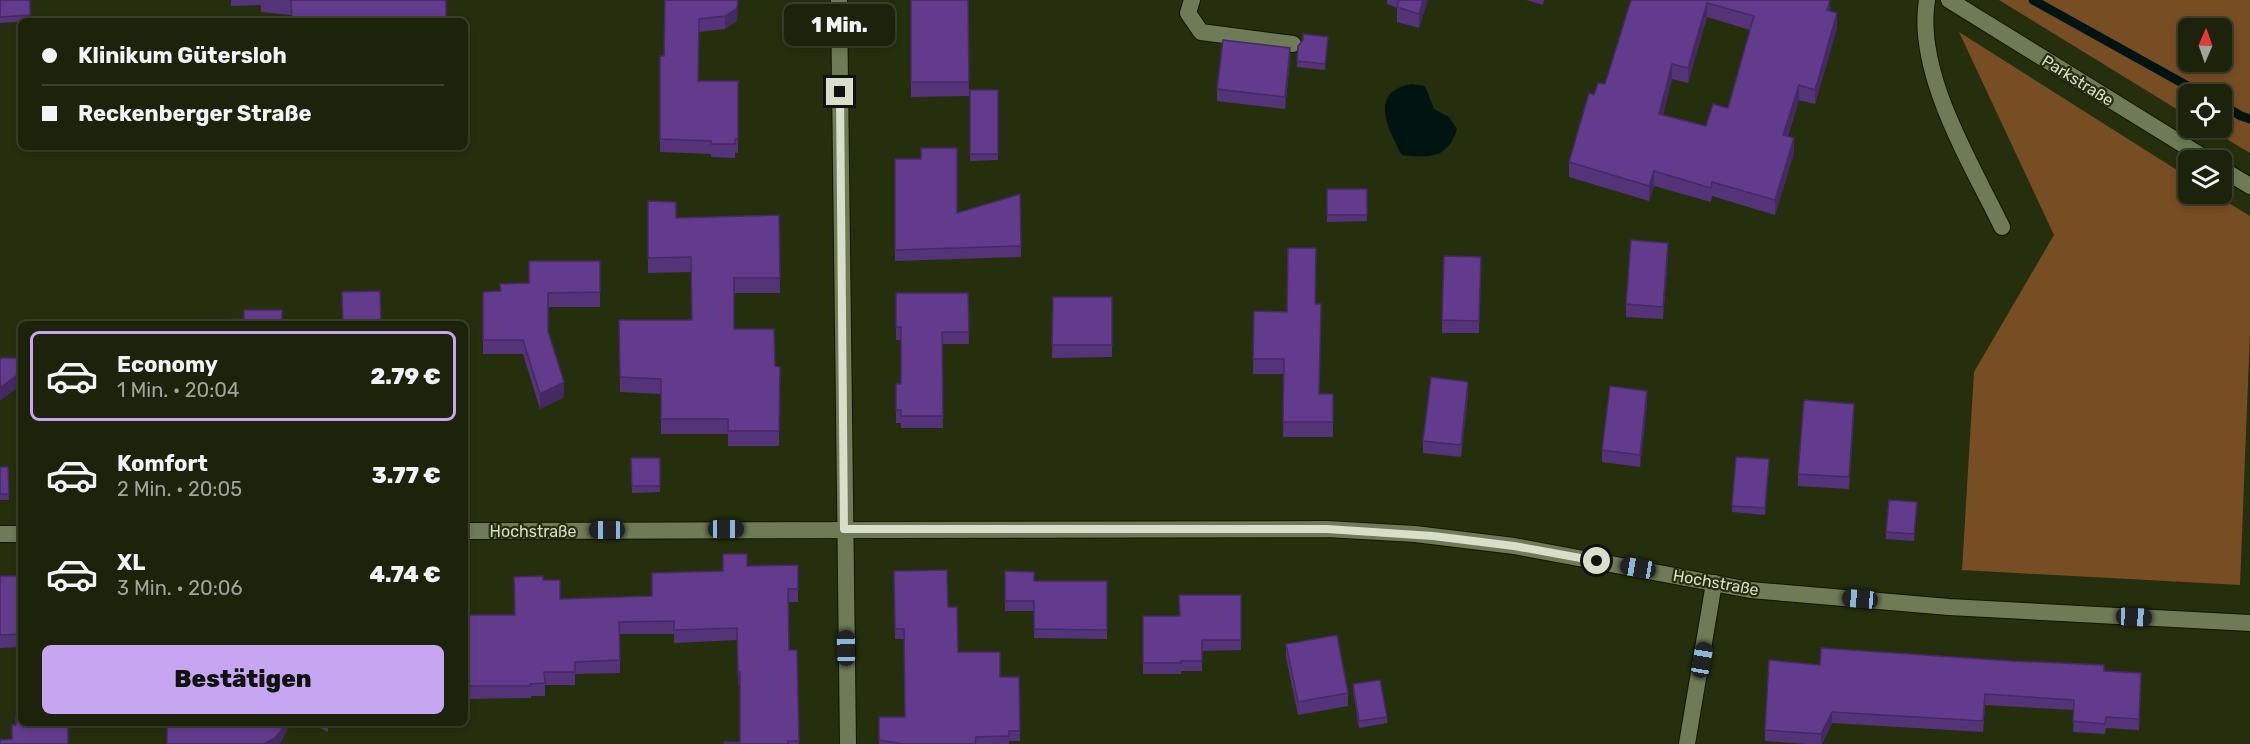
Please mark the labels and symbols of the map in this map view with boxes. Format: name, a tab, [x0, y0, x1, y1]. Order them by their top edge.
callout: 1 Min.	[784, 5, 896, 47]
north arrow	[2178, 18, 2232, 72]
street label: Parkstraße	[2038, 51, 2117, 110]
route end	[826, 78, 853, 105]
car	[708, 520, 744, 538]
car	[589, 521, 625, 539]
street label: Hochstraße	[490, 522, 576, 541]
route start	[1583, 547, 1610, 574]
car	[1619, 556, 1657, 580]
street label: Hochstraße	[1672, 566, 1760, 599]
car	[1841, 588, 1879, 610]
car	[2116, 607, 2152, 627]
car	[837, 630, 855, 666]
car	[1690, 641, 1714, 679]

